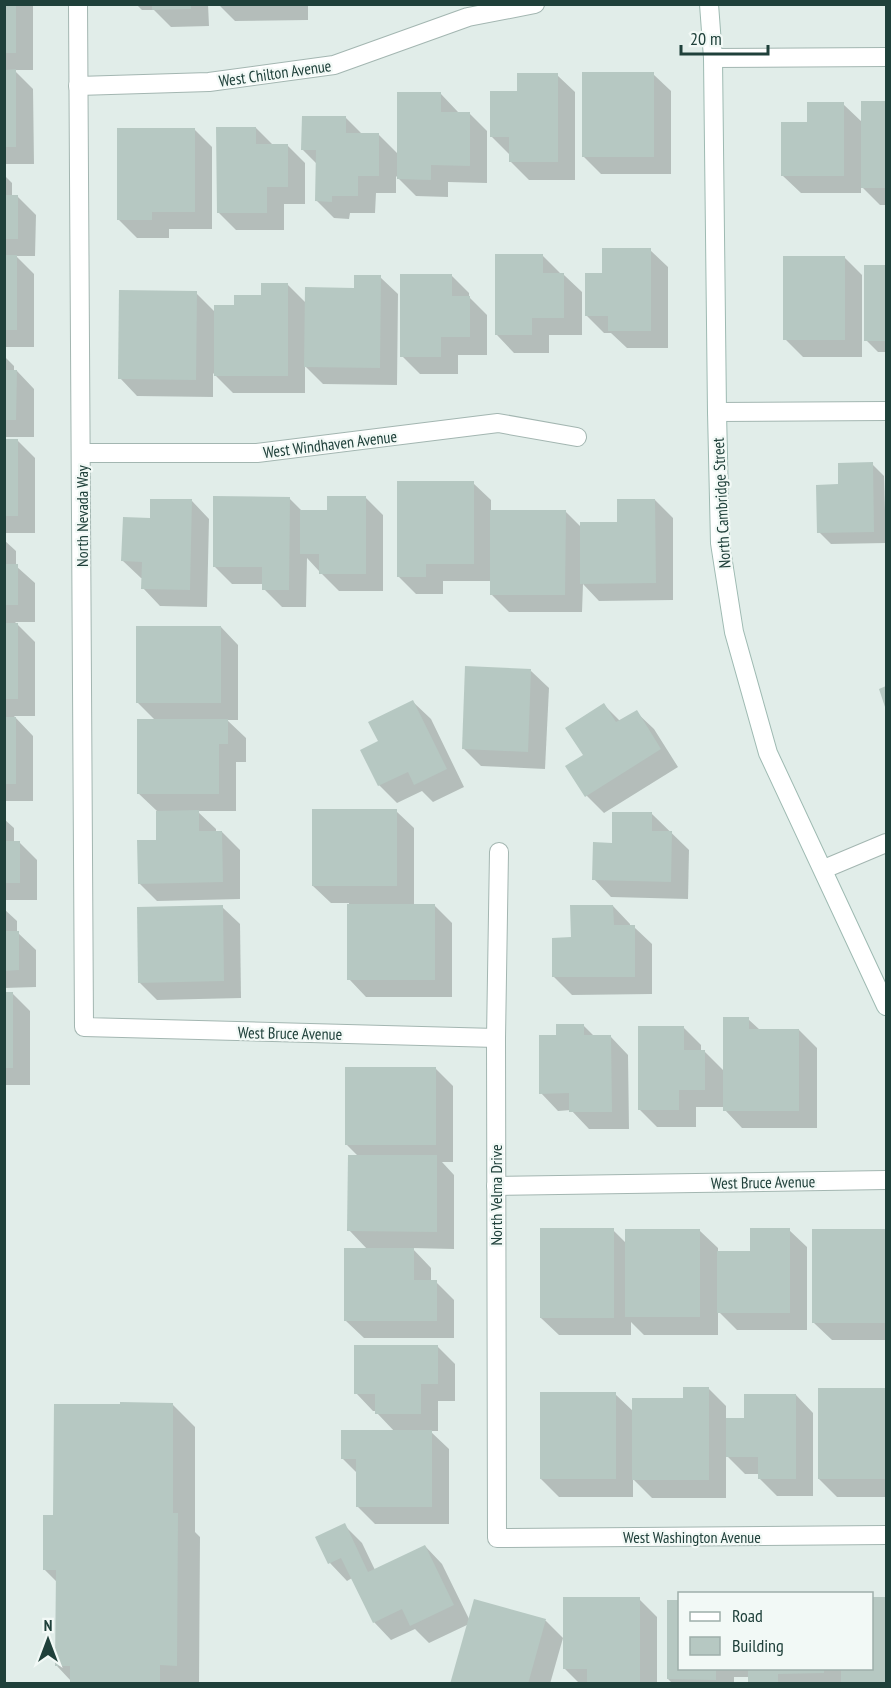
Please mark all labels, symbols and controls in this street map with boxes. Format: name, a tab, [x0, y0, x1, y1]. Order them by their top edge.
scale bar	[681, 18, 768, 56]
text: 20 m	[690, 27, 722, 50]
street label: West Chilton Avenue	[218, 55, 332, 91]
street label: West Windhaven Avenue	[262, 426, 398, 462]
street label: North Cambridge Street	[708, 437, 734, 569]
street label: North Nevada Way	[72, 465, 92, 567]
street label: West Bruce Avenue	[238, 1022, 342, 1044]
street label: North Velma Drive	[486, 1145, 506, 1245]
street label: West Bruce Avenue	[711, 1171, 815, 1193]
street label: West Washington Avenue	[623, 1527, 761, 1547]
legend	[678, 1592, 873, 1670]
text: Road	[732, 1604, 763, 1627]
north arrow	[18, 1610, 78, 1670]
text: N	[44, 1615, 52, 1635]
text: Building	[732, 1634, 784, 1657]

